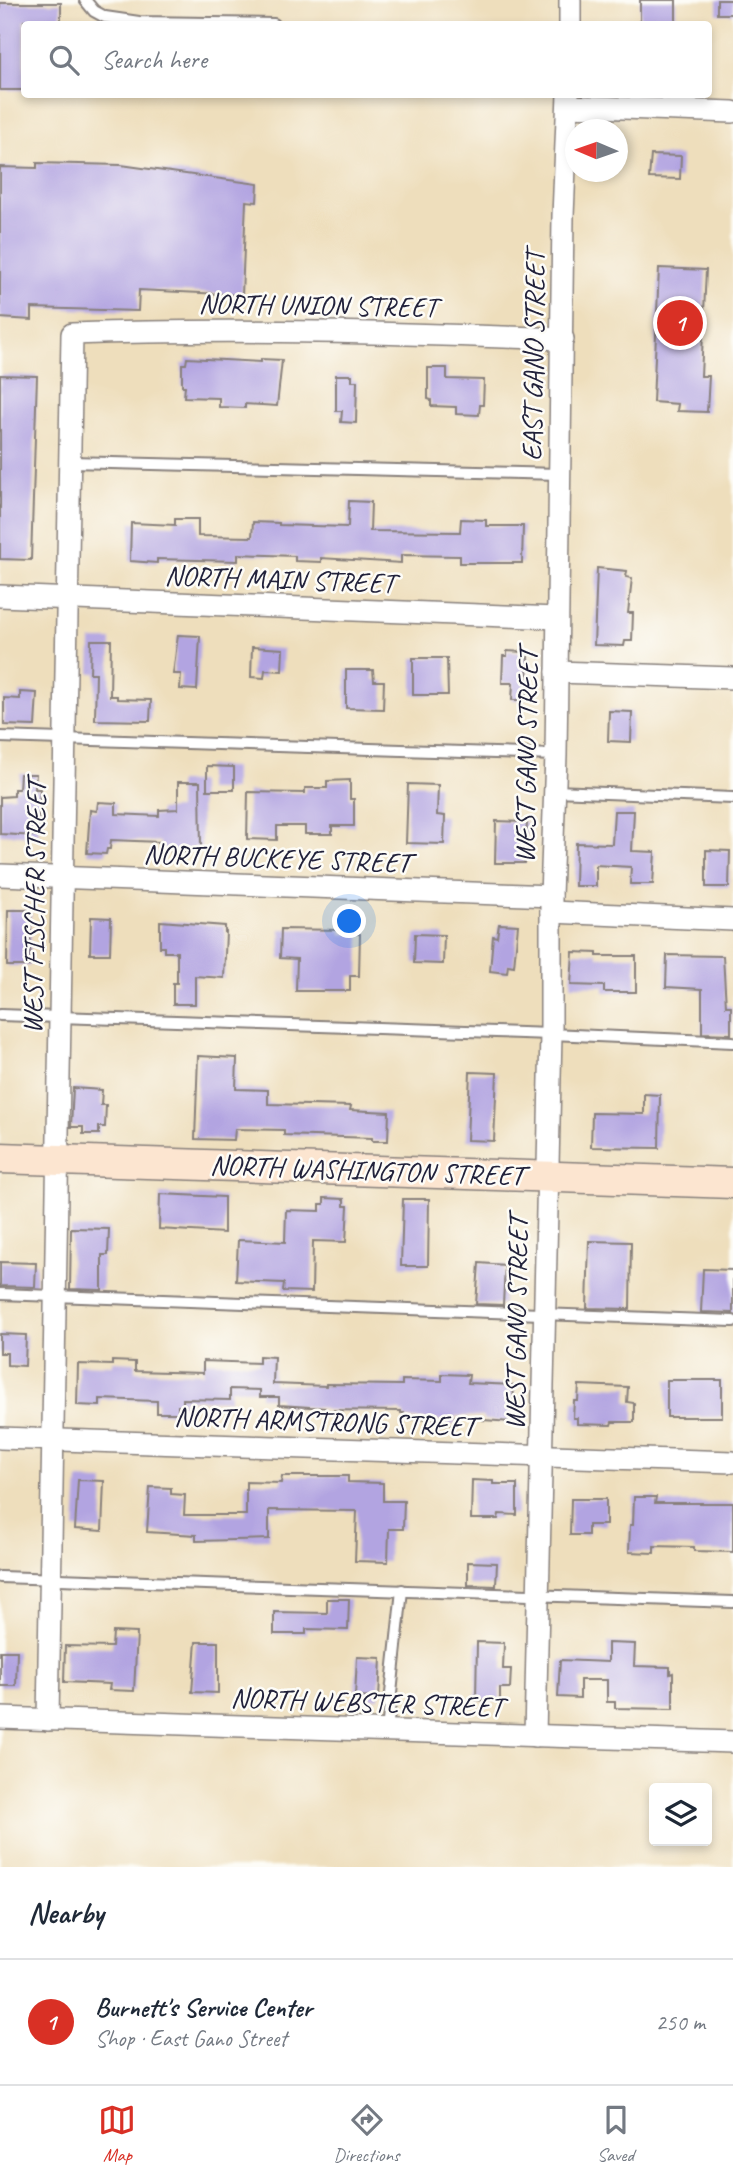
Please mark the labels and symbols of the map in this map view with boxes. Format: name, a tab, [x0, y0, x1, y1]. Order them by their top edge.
north arrow	[565, 119, 628, 182]
street label: EAST GANO STREET	[514, 244, 552, 461]
street label: NORTH UNION STREET	[198, 285, 444, 325]
pin: 1	[657, 297, 703, 349]
street label: NORTH MAIN STREET	[164, 557, 402, 601]
street label: WEST GANO STREET	[507, 642, 545, 863]
street label: WEST FISCHER STREET	[14, 773, 54, 1034]
street label: NORTH BUCKEYE STREET	[143, 836, 418, 880]
your location	[332, 904, 366, 938]
street label: NORTH WASHINGTON STREET	[209, 1147, 532, 1193]
street label: WEST GANO STREET	[497, 1209, 535, 1430]
street label: NORTH ARMSTRONG STREET	[174, 1398, 483, 1444]
street label: NORTH WEBSTER STREET	[230, 1680, 510, 1724]

